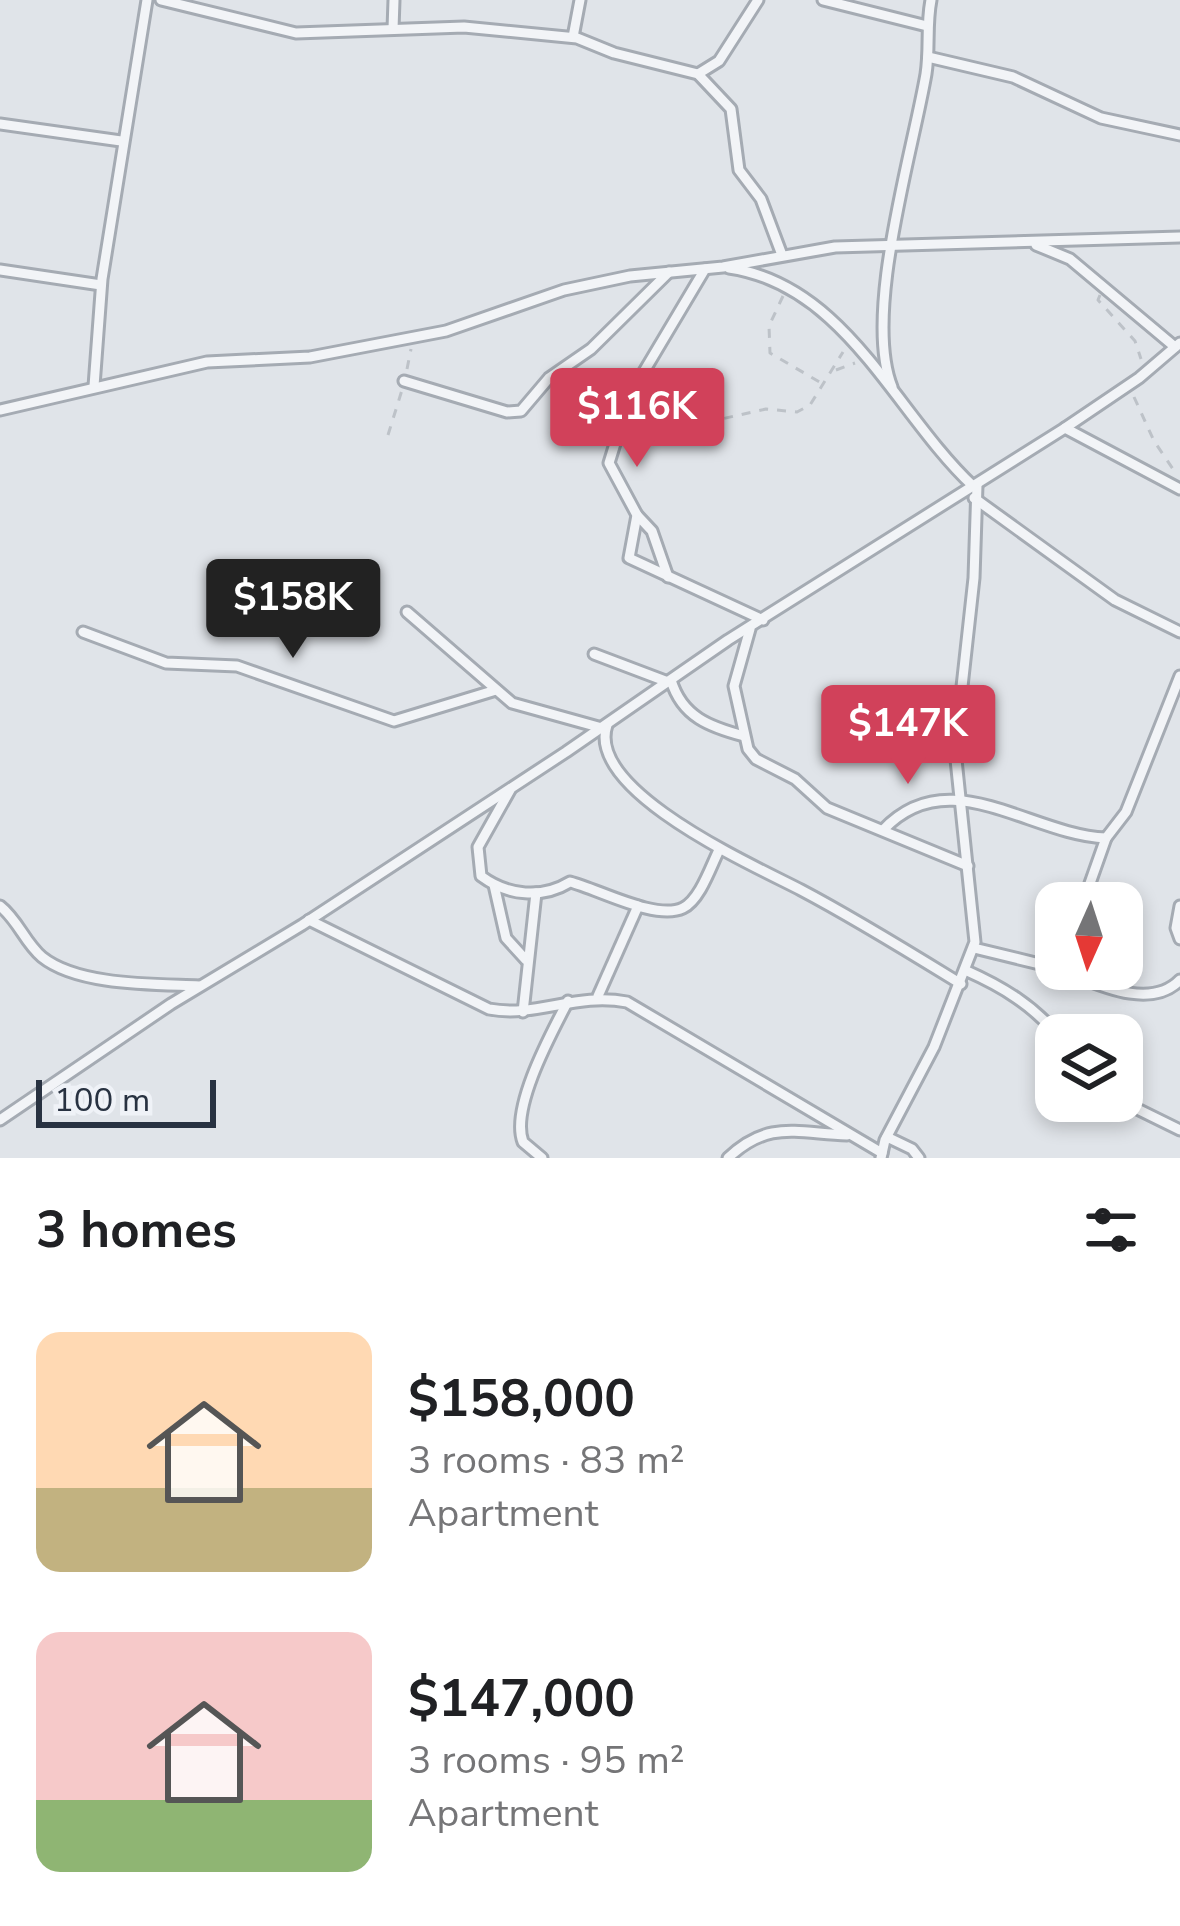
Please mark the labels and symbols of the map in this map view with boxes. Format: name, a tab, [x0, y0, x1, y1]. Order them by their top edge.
pin: $116K	[553, 368, 721, 470]
pin: $158K	[209, 559, 377, 661]
pin: $147K	[824, 685, 992, 787]
north arrow	[1035, 882, 1143, 990]
scale bar	[36, 1074, 216, 1127]

